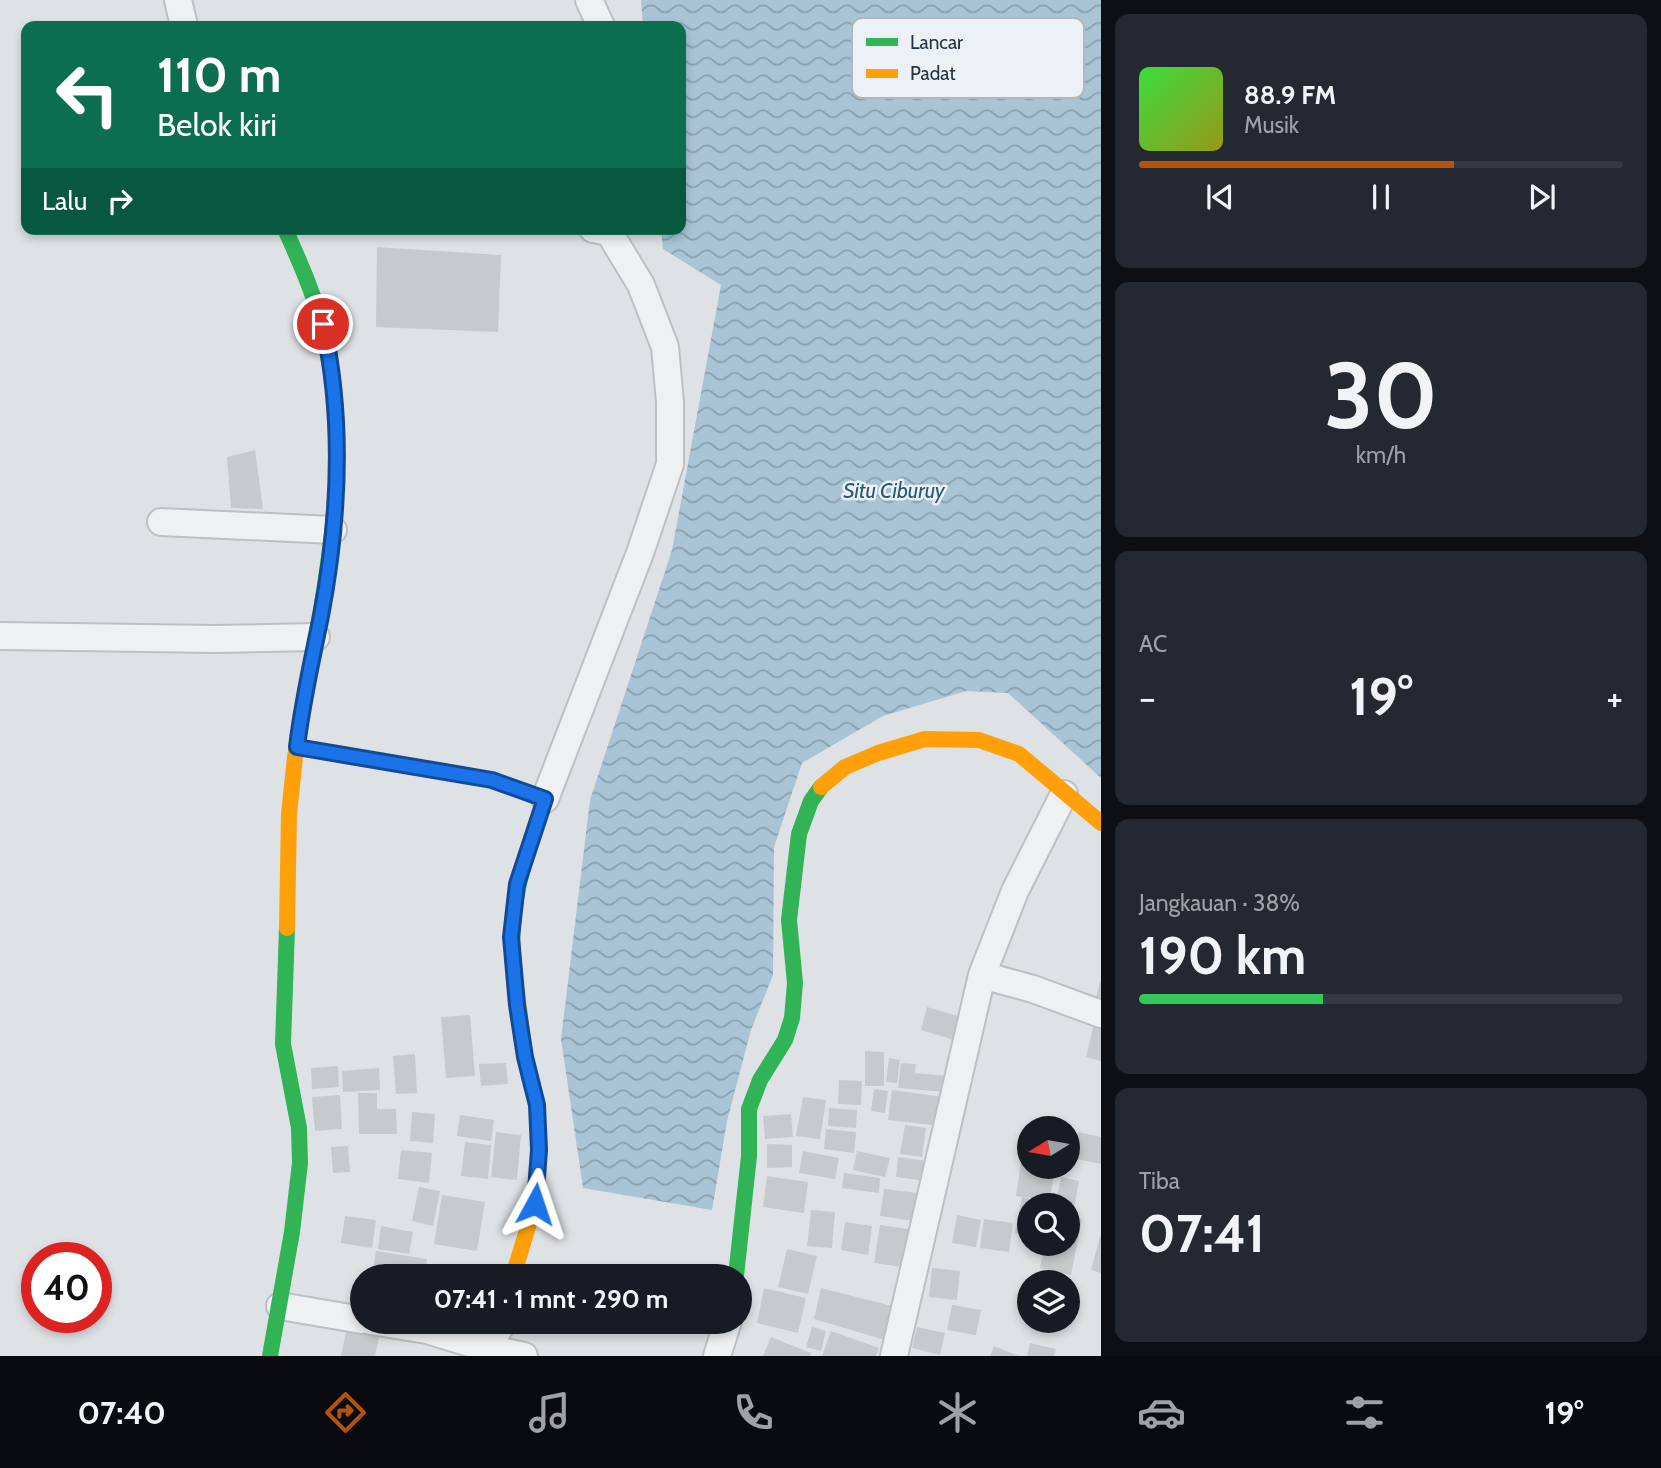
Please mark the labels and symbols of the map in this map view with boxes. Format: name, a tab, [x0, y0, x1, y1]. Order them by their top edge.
legend	[852, 18, 1084, 98]
text: Lancar	[910, 31, 963, 54]
text: Padat	[910, 62, 956, 85]
pin	[293, 294, 353, 354]
water label: Situ Ciburuy	[843, 478, 946, 503]
north arrow	[1017, 1116, 1080, 1180]
position arrow	[498, 1167, 572, 1241]
speed limit sign: 40	[21, 1242, 112, 1333]

